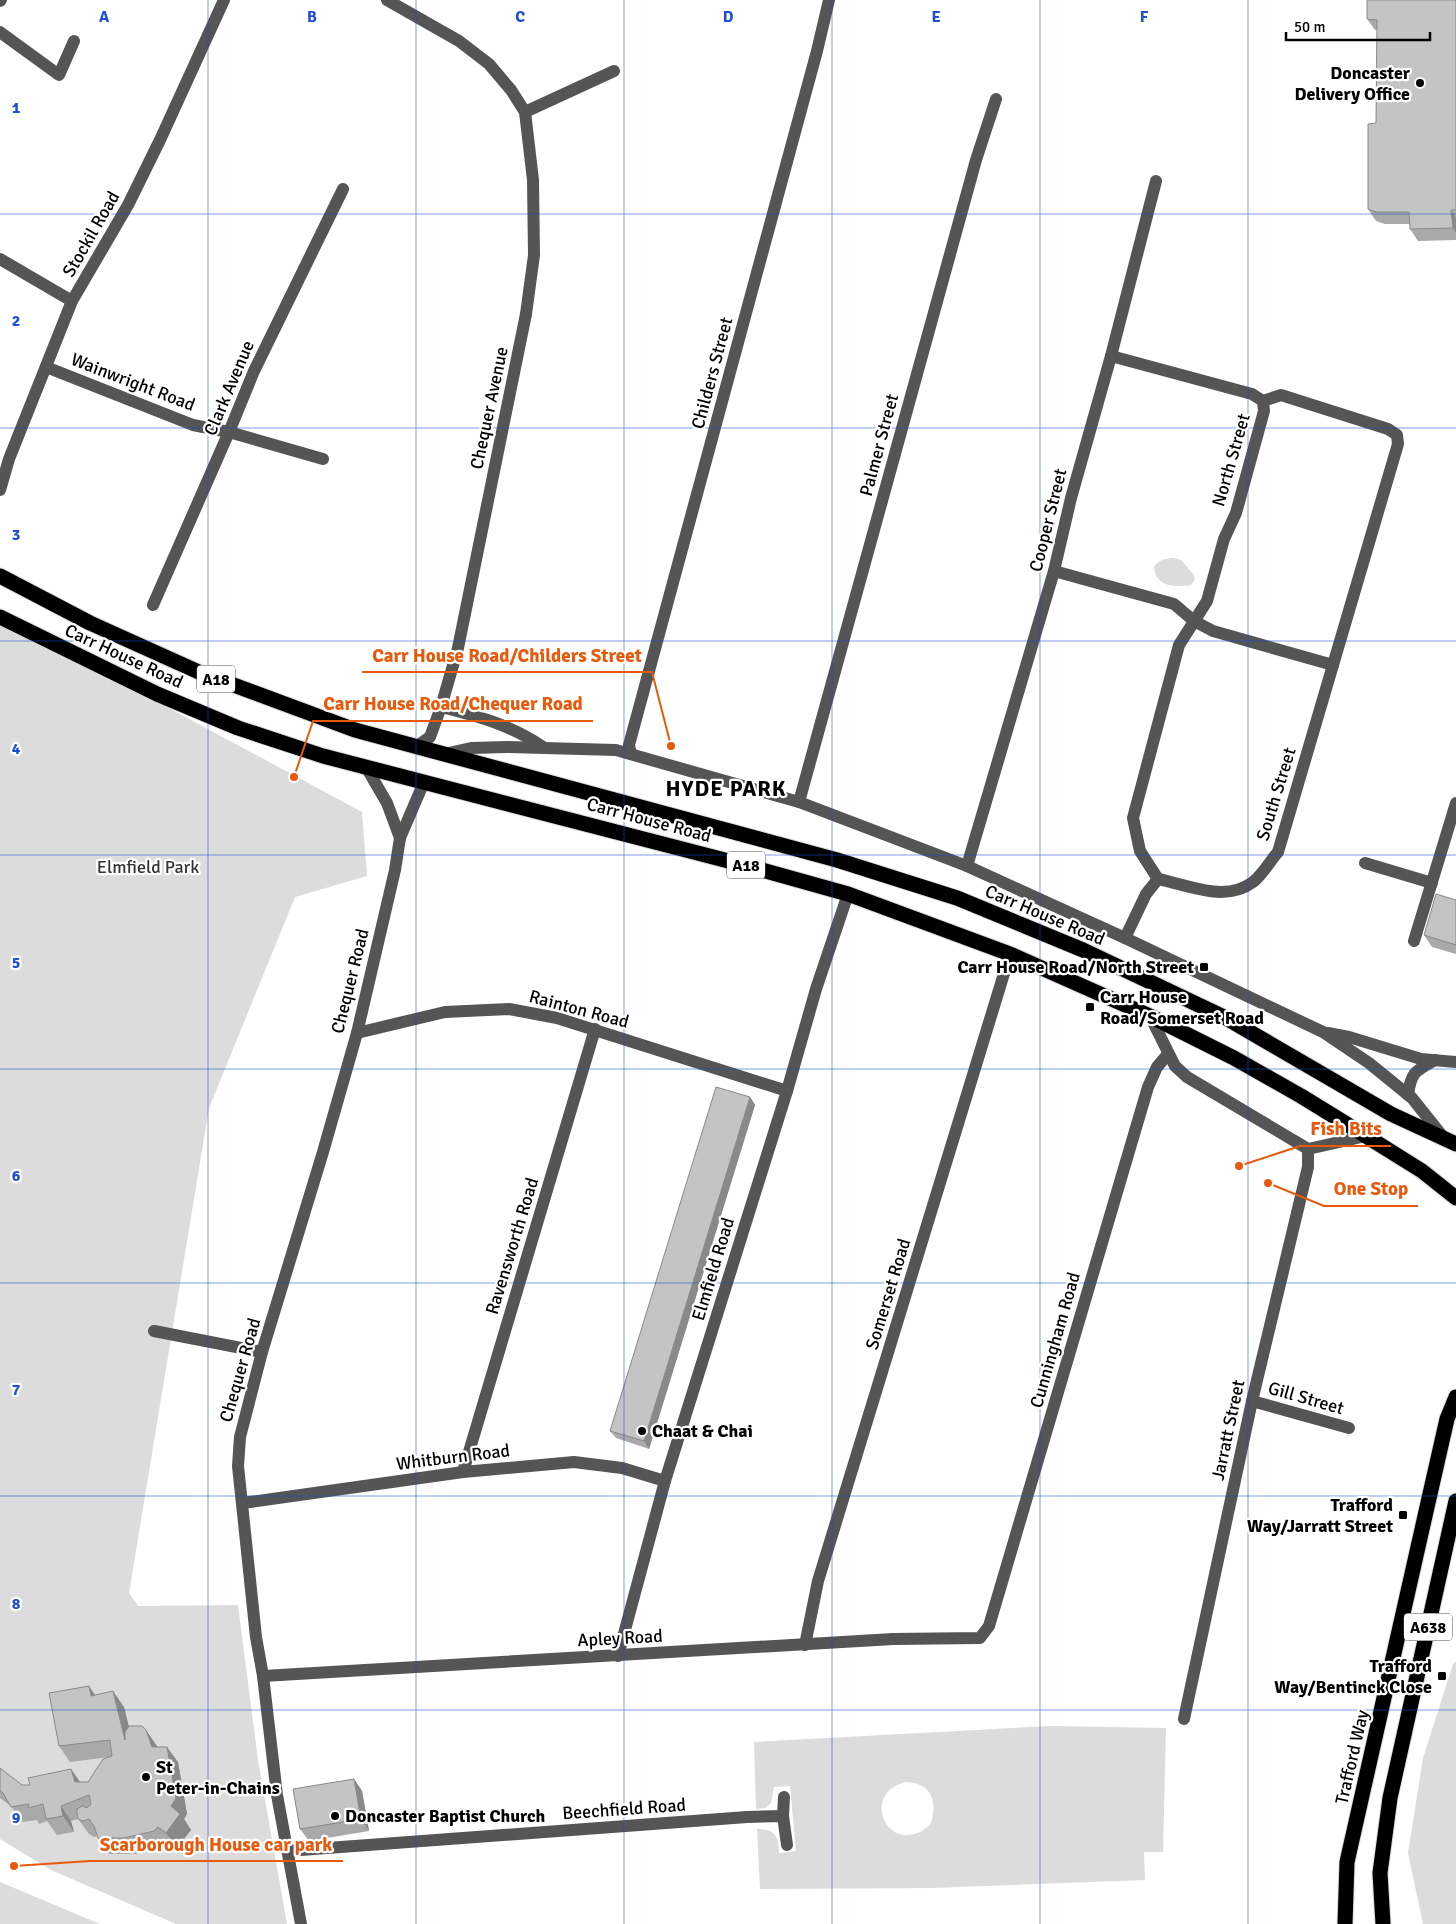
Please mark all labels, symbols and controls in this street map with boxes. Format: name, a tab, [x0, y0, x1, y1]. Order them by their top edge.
text: A	[99, 7, 110, 27]
text: B	[307, 7, 317, 27]
text: C	[515, 7, 525, 27]
text: D	[723, 7, 734, 27]
text: E	[931, 7, 941, 27]
text: F	[1140, 7, 1149, 27]
scale bar	[1286, 10, 1430, 42]
text: 50 m	[1294, 18, 1325, 36]
place label: Doncaster Delivery Office	[1294, 62, 1411, 105]
marker: Doncaster Delivery Office	[1414, 77, 1426, 89]
text: 1	[12, 98, 21, 118]
street label: Stockil Road	[58, 187, 124, 281]
text: 2	[12, 311, 20, 331]
street label: Childers Street	[687, 315, 737, 431]
street label: Clark Avenue	[199, 337, 259, 439]
street label: Chequer Avenue	[465, 345, 513, 471]
street label: Wainwright Road	[68, 348, 198, 416]
street label: Palmer Street	[855, 391, 903, 499]
street label: North Street	[1207, 411, 1255, 509]
street label: Cooper Street	[1025, 466, 1071, 574]
text: 3	[12, 525, 20, 545]
street label: Carr House Road	[61, 619, 187, 693]
callout: Carr House Road/Childers Street	[362, 638, 652, 672]
text: Carr House Road/Childers Street	[372, 644, 642, 668]
road number: A18	[197, 666, 235, 692]
callout: Carr House Road/Chequer Road	[313, 687, 593, 721]
text: Carr House Road/Chequer Road	[323, 692, 583, 716]
text: 4	[12, 739, 21, 759]
street label: South Street	[1251, 745, 1301, 843]
district label: HYDE PARK	[665, 775, 787, 802]
street label: Carr House Road	[584, 793, 714, 847]
road number: A18	[727, 852, 765, 878]
park label: Elmfield Park	[97, 856, 199, 878]
street label: Carr House Road	[982, 880, 1108, 950]
street label: Chequer Road	[326, 926, 374, 1036]
text: 5	[12, 953, 20, 973]
place label: Carr House Road/North Street	[957, 956, 1194, 978]
marker: Carr House Road/North Street	[1198, 961, 1210, 973]
street label: Rainton Road	[527, 985, 631, 1033]
place label: Carr House Road/Somerset Road	[1100, 986, 1264, 1029]
marker: Carr House Road/Somerset Road	[1084, 1001, 1096, 1013]
callout: Fish Bits	[1300, 1112, 1391, 1146]
text: Fish Bits	[1310, 1117, 1382, 1141]
text: 6	[12, 1166, 21, 1186]
callout: One Stop	[1324, 1172, 1418, 1206]
street label: Ravensworth Road	[481, 1175, 543, 1317]
text: One Stop	[1334, 1177, 1408, 1201]
street label: Elmfield Road	[687, 1215, 739, 1323]
street label: Somerset Road	[861, 1236, 915, 1352]
street label: Cunningham Road	[1025, 1270, 1085, 1410]
street label: Chequer Road	[215, 1315, 265, 1425]
street label: Gill Street	[1266, 1377, 1346, 1419]
street label: Jarratt Street	[1207, 1378, 1249, 1482]
text: 7	[12, 1380, 21, 1400]
place label: Chaat & Chai	[652, 1420, 753, 1442]
marker: Chaat & Chai	[636, 1425, 648, 1437]
street label: Whitburn Road	[395, 1439, 511, 1475]
place label: Trafford Way/Jarratt Street	[1247, 1494, 1393, 1537]
marker: Trafford Way/Jarratt Street	[1397, 1509, 1409, 1521]
text: 8	[12, 1594, 21, 1614]
road number: A638	[1404, 1614, 1452, 1640]
street label: Apley Road	[577, 1625, 663, 1651]
place label: Trafford Way/Bentinck Close	[1274, 1655, 1432, 1698]
marker: Trafford Way/Bentinck Close	[1436, 1670, 1448, 1682]
street label: Trafford Way	[1330, 1707, 1374, 1806]
place label: St Peter-in-Chains	[156, 1756, 280, 1799]
marker: St Peter-in-Chains	[140, 1771, 152, 1783]
street label: Beechfield Road	[561, 1794, 687, 1824]
place label: Doncaster Baptist Church	[345, 1805, 545, 1827]
text: 9	[12, 1808, 21, 1828]
marker: Doncaster Baptist Church	[329, 1810, 341, 1822]
callout: Scarborough House car park	[90, 1827, 343, 1861]
text: Scarborough House car park	[100, 1833, 332, 1857]

